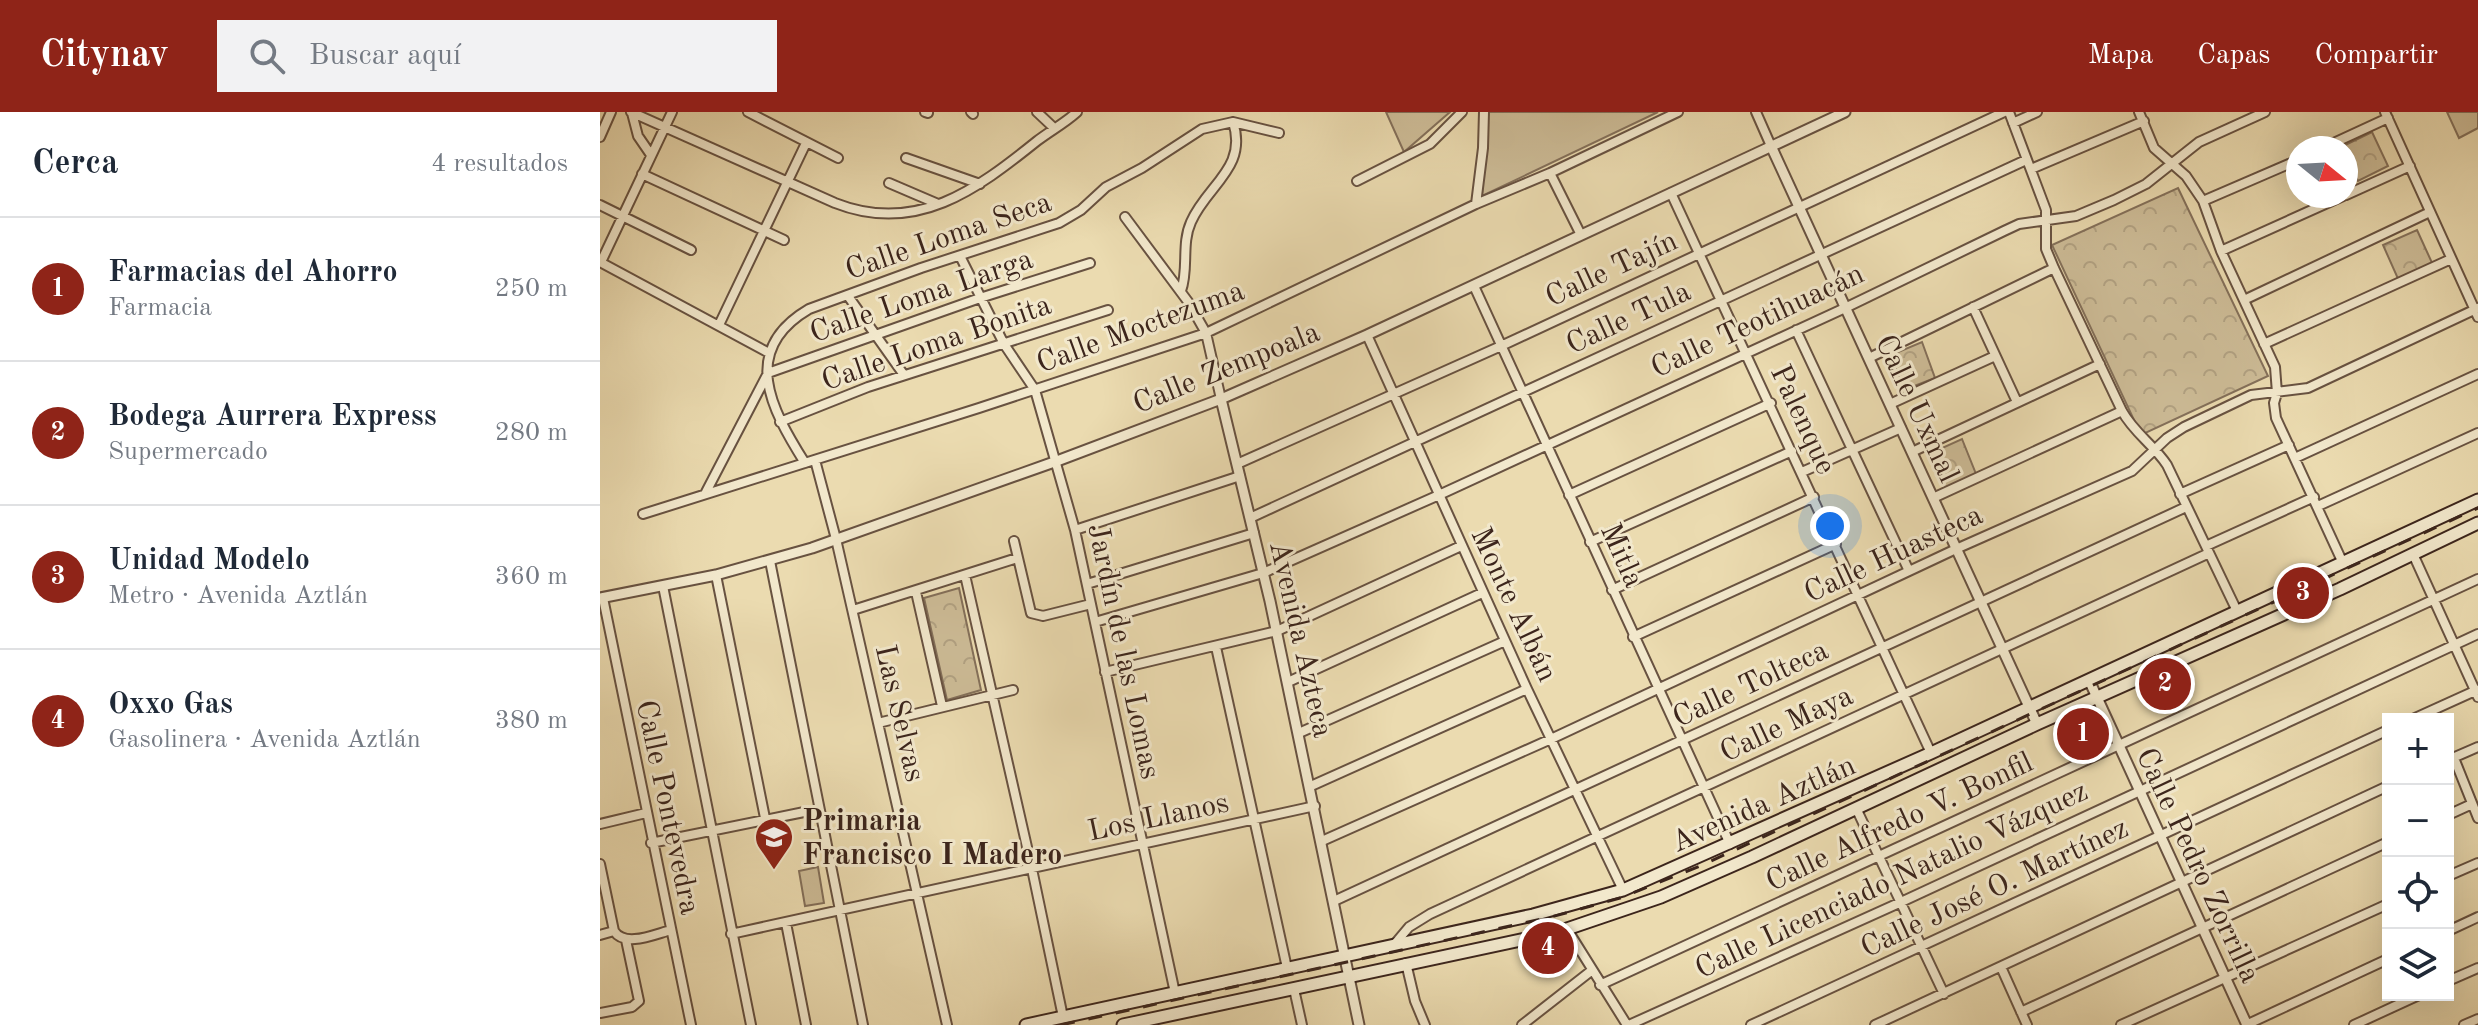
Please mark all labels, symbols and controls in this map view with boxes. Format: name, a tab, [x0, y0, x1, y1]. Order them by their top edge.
search box	[217, 20, 777, 92]
icon: search	[245, 34, 289, 78]
text: Citynav	[40, 37, 169, 75]
text: Buscar aquí	[309, 41, 461, 71]
text: Mapa	[2088, 42, 2153, 70]
text: Capas	[2197, 42, 2270, 70]
text: Compartir	[2314, 42, 2438, 70]
north arrow	[2286, 136, 2358, 208]
text: Cerca	[32, 147, 118, 181]
text: 4 resultados	[431, 151, 568, 177]
street label: Calle Loma Seca	[842, 188, 1056, 286]
street label: Calle Tajín	[1541, 226, 1682, 313]
street label: Calle Loma Larga	[806, 245, 1037, 349]
text: Farmacias del Ahorro	[108, 258, 398, 288]
street label: Calle Teotihuacán	[1647, 259, 1869, 384]
text: 1	[50, 276, 66, 302]
text: 250 m	[495, 276, 568, 302]
street label: Calle Moctezuma	[1033, 276, 1249, 379]
street label: Calle Tula	[1562, 277, 1696, 361]
street label: Calle Loma Bonita	[818, 290, 1055, 397]
text: Farmacia	[108, 295, 212, 321]
street label: Calle Zempoala	[1129, 318, 1325, 420]
street label: Calle Uxmal	[1869, 330, 1963, 487]
street label: Palenque	[1764, 361, 1840, 479]
text: Bodega Aurrera Express	[108, 402, 437, 432]
text: 2	[50, 420, 66, 446]
text: 280 m	[495, 420, 568, 446]
text: Supermercado	[108, 439, 268, 465]
street label: Calle Huasteca	[1800, 500, 1988, 609]
your location	[1810, 506, 1850, 546]
street label: Mitla	[1594, 519, 1649, 593]
street label: Jardín de las Lomas	[1081, 521, 1165, 782]
street label: Monte Albán	[1464, 523, 1562, 687]
street label: Avenida Azteca	[1263, 538, 1337, 741]
text: Unidad Modelo	[108, 546, 310, 576]
pin: 3	[2277, 563, 2329, 623]
text: 3	[50, 564, 66, 590]
text: 360 m	[495, 564, 568, 590]
text: Metro · Avenida Aztlán	[108, 583, 368, 609]
street label: Calle Tolteca	[1668, 636, 1833, 734]
street label: Las Selvas	[869, 642, 929, 785]
pin: 2	[2139, 654, 2191, 714]
street label: Calle Maya	[1716, 681, 1858, 769]
text: Oxxo Gas	[108, 690, 233, 720]
street label: Calle Pontevedra	[630, 697, 704, 918]
pin: 1	[2057, 704, 2109, 764]
text: 4	[50, 708, 66, 734]
text: 380 m	[495, 708, 568, 734]
map controls	[2382, 713, 2454, 1001]
button: +	[2382, 713, 2454, 785]
text: Gasolinera · Avenida Aztlán	[108, 727, 421, 753]
street label: Calle Pedro Zorrilla	[2130, 744, 2265, 988]
street label: Calle Alfredo V. Bonfil	[1762, 748, 2038, 898]
street label: Avenida Aztlán	[1667, 751, 1860, 859]
street label: Calle Licenciado Natalio Vázquez	[1691, 777, 2093, 985]
button: −	[2382, 785, 2454, 857]
street label: Los Llanos	[1085, 788, 1232, 848]
place label: Primaria Francisco I Madero	[802, 807, 1062, 871]
street label: Calle José O. Martínez	[1856, 814, 2133, 964]
school or university icon: Primaria Francisco I Madero	[753, 816, 795, 871]
button: locate	[2382, 857, 2454, 929]
pin: 4	[1522, 918, 1574, 978]
button: layers	[2382, 929, 2454, 1001]

